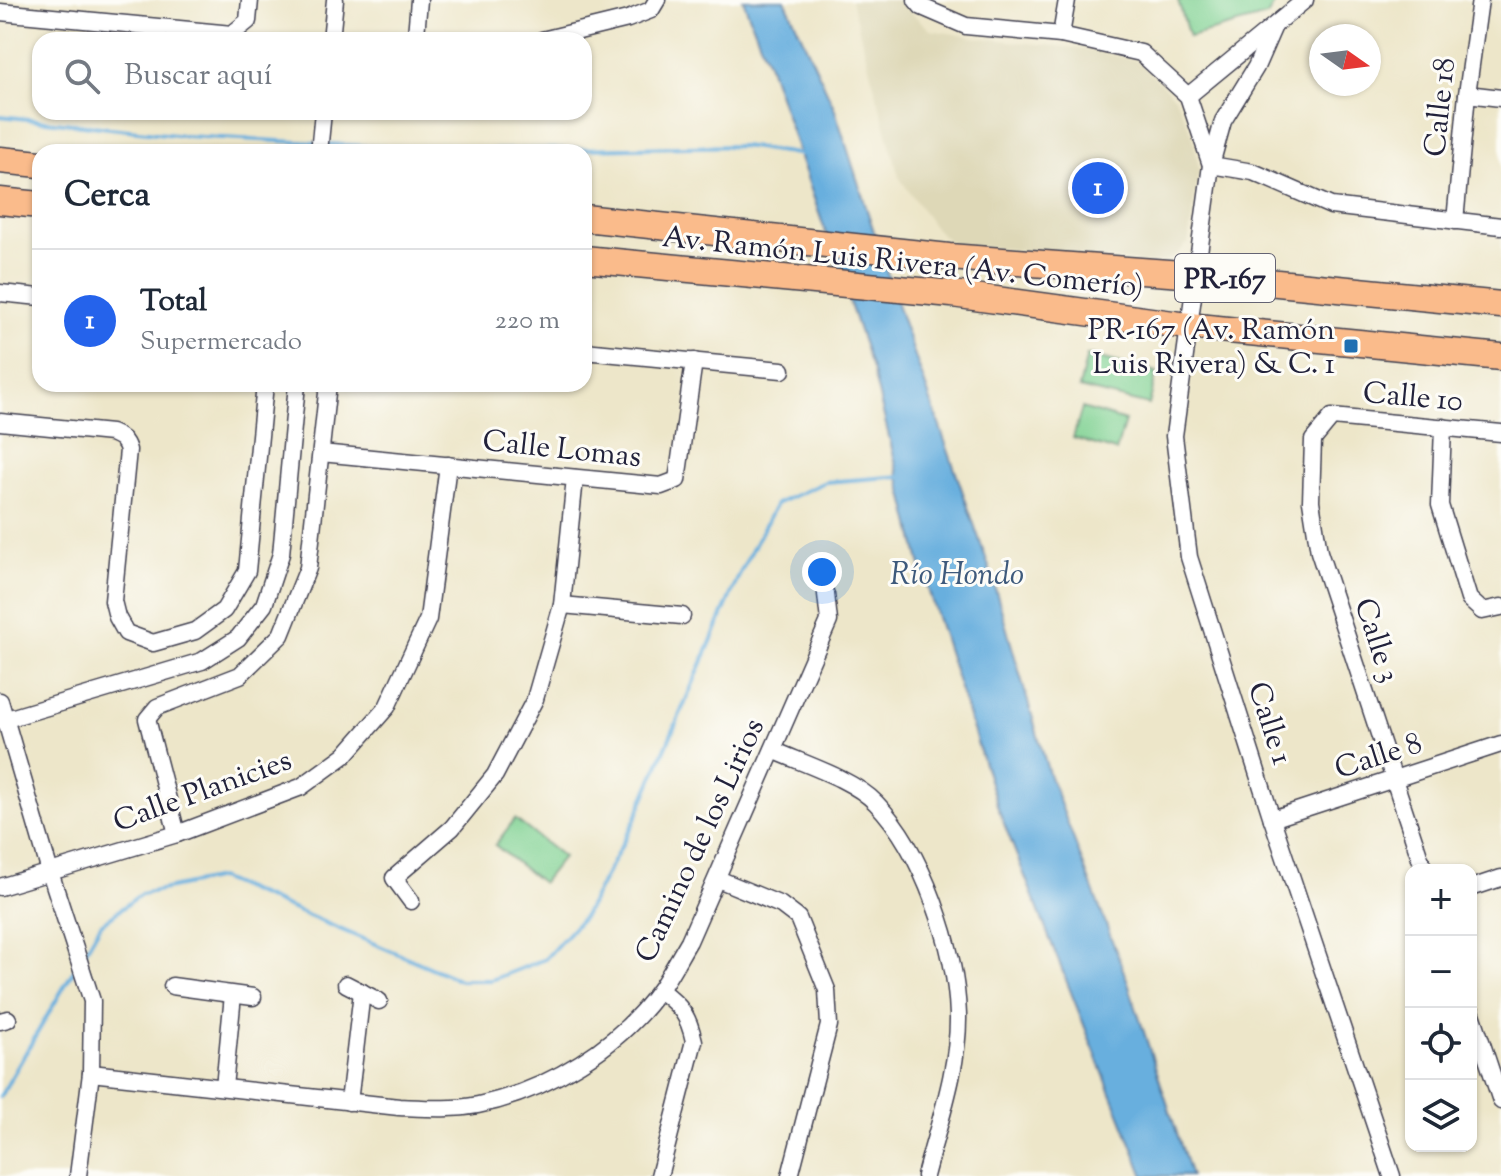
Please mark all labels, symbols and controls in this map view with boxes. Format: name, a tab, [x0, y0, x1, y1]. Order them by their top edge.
north arrow	[1309, 24, 1381, 96]
search box	[32, 32, 592, 120]
icon: search	[60, 54, 104, 98]
text: Buscar aquí	[124, 55, 272, 98]
street label: Calle 18	[1415, 55, 1468, 159]
pin: 1	[1072, 158, 1124, 218]
text: Cerca	[64, 172, 150, 221]
street label: Av. Ramón Luis Rivera (Av. Comerío)	[660, 217, 1145, 310]
road number: PR-167	[1175, 254, 1275, 302]
text: Total	[140, 281, 207, 324]
text: 1	[86, 303, 94, 340]
text: 220 m	[495, 303, 560, 340]
place label: PR-167 (Av. Ramón Luis Rivera) & C. 1	[1088, 310, 1335, 387]
text: Supermercado	[140, 324, 302, 361]
marker: PR-167 (Av. Ramón Luis Rivera) & C. 1	[1342, 337, 1360, 355]
street label: Calle 10	[1361, 373, 1465, 424]
street label: Calle Lomas	[480, 421, 643, 480]
your location	[802, 552, 842, 592]
water label: Río Hondo	[890, 553, 1024, 599]
street label: Calle 3	[1342, 593, 1409, 689]
street label: Calle 1	[1235, 677, 1302, 771]
street label: Camino de los Lirios	[626, 712, 777, 970]
street label: Calle 8	[1330, 723, 1428, 792]
street label: Calle Planicies	[107, 740, 298, 845]
map controls	[1405, 864, 1477, 1152]
button: +	[1405, 864, 1477, 936]
button: −	[1405, 936, 1477, 1008]
button: locate	[1405, 1008, 1477, 1080]
button: layers	[1405, 1080, 1477, 1152]

